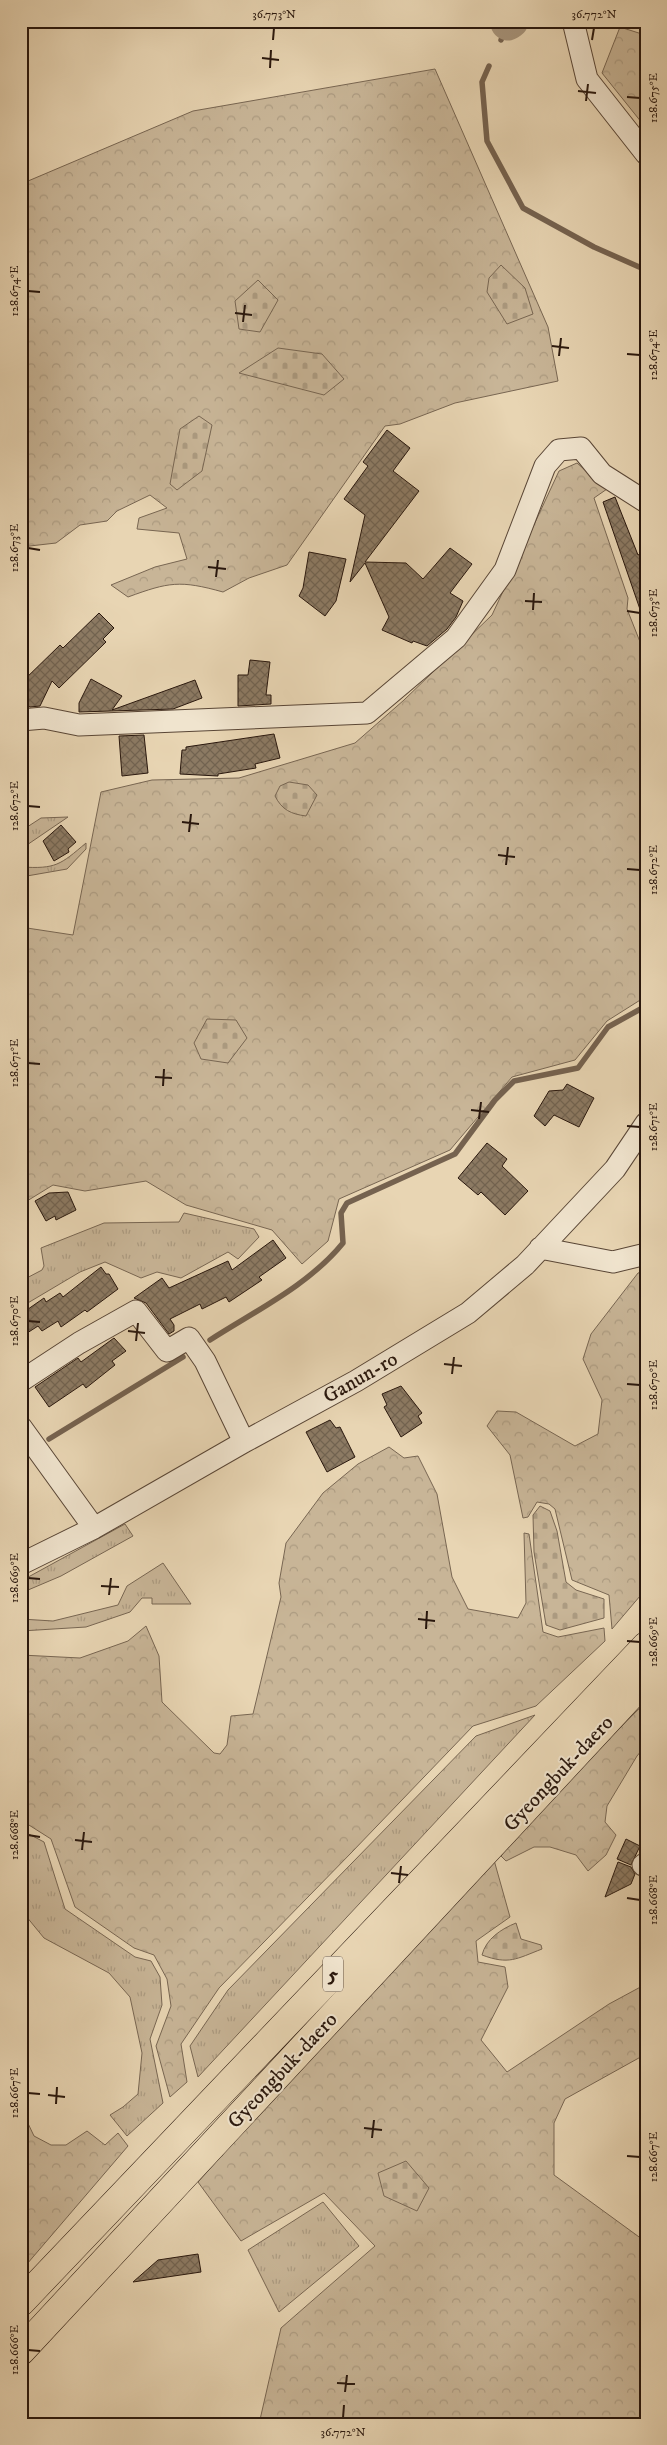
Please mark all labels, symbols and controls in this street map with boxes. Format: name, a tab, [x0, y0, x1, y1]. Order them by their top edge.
text: 36.773°N	[252, 7, 296, 22]
text: 36.772°N	[571, 7, 617, 22]
text: 128.675°E	[646, 73, 661, 123]
text: 128.674°E	[7, 265, 22, 316]
text: 128.674°E	[646, 329, 661, 380]
text: 128.673°E	[7, 523, 22, 572]
text: 128.673°E	[646, 588, 661, 637]
text: 128.672°E	[7, 781, 22, 831]
text: 128.672°E	[646, 845, 661, 895]
text: 128.671°E	[7, 1038, 22, 1087]
text: 128.671°E	[646, 1102, 661, 1151]
text: 128.670°E	[7, 1295, 22, 1346]
street label: Ganun-ro	[318, 1346, 403, 1410]
text: 128.670°E	[646, 1359, 661, 1410]
text: 128.669°E	[7, 1553, 22, 1603]
text: 128.669°E	[646, 1617, 661, 1667]
street label: Gyeongbuk-daero	[498, 1710, 619, 1837]
text: 128.668°E	[7, 1810, 22, 1860]
text: 128.668°E	[646, 1875, 661, 1925]
road number: 5	[323, 1956, 343, 1992]
street label: Gyeongbuk-daero	[222, 2007, 343, 2134]
text: 128.667°E	[7, 2067, 22, 2118]
text: 128.667°E	[646, 2131, 661, 2182]
text: 128.666°E	[7, 2324, 22, 2375]
text: 36.772°N	[320, 2425, 366, 2440]

